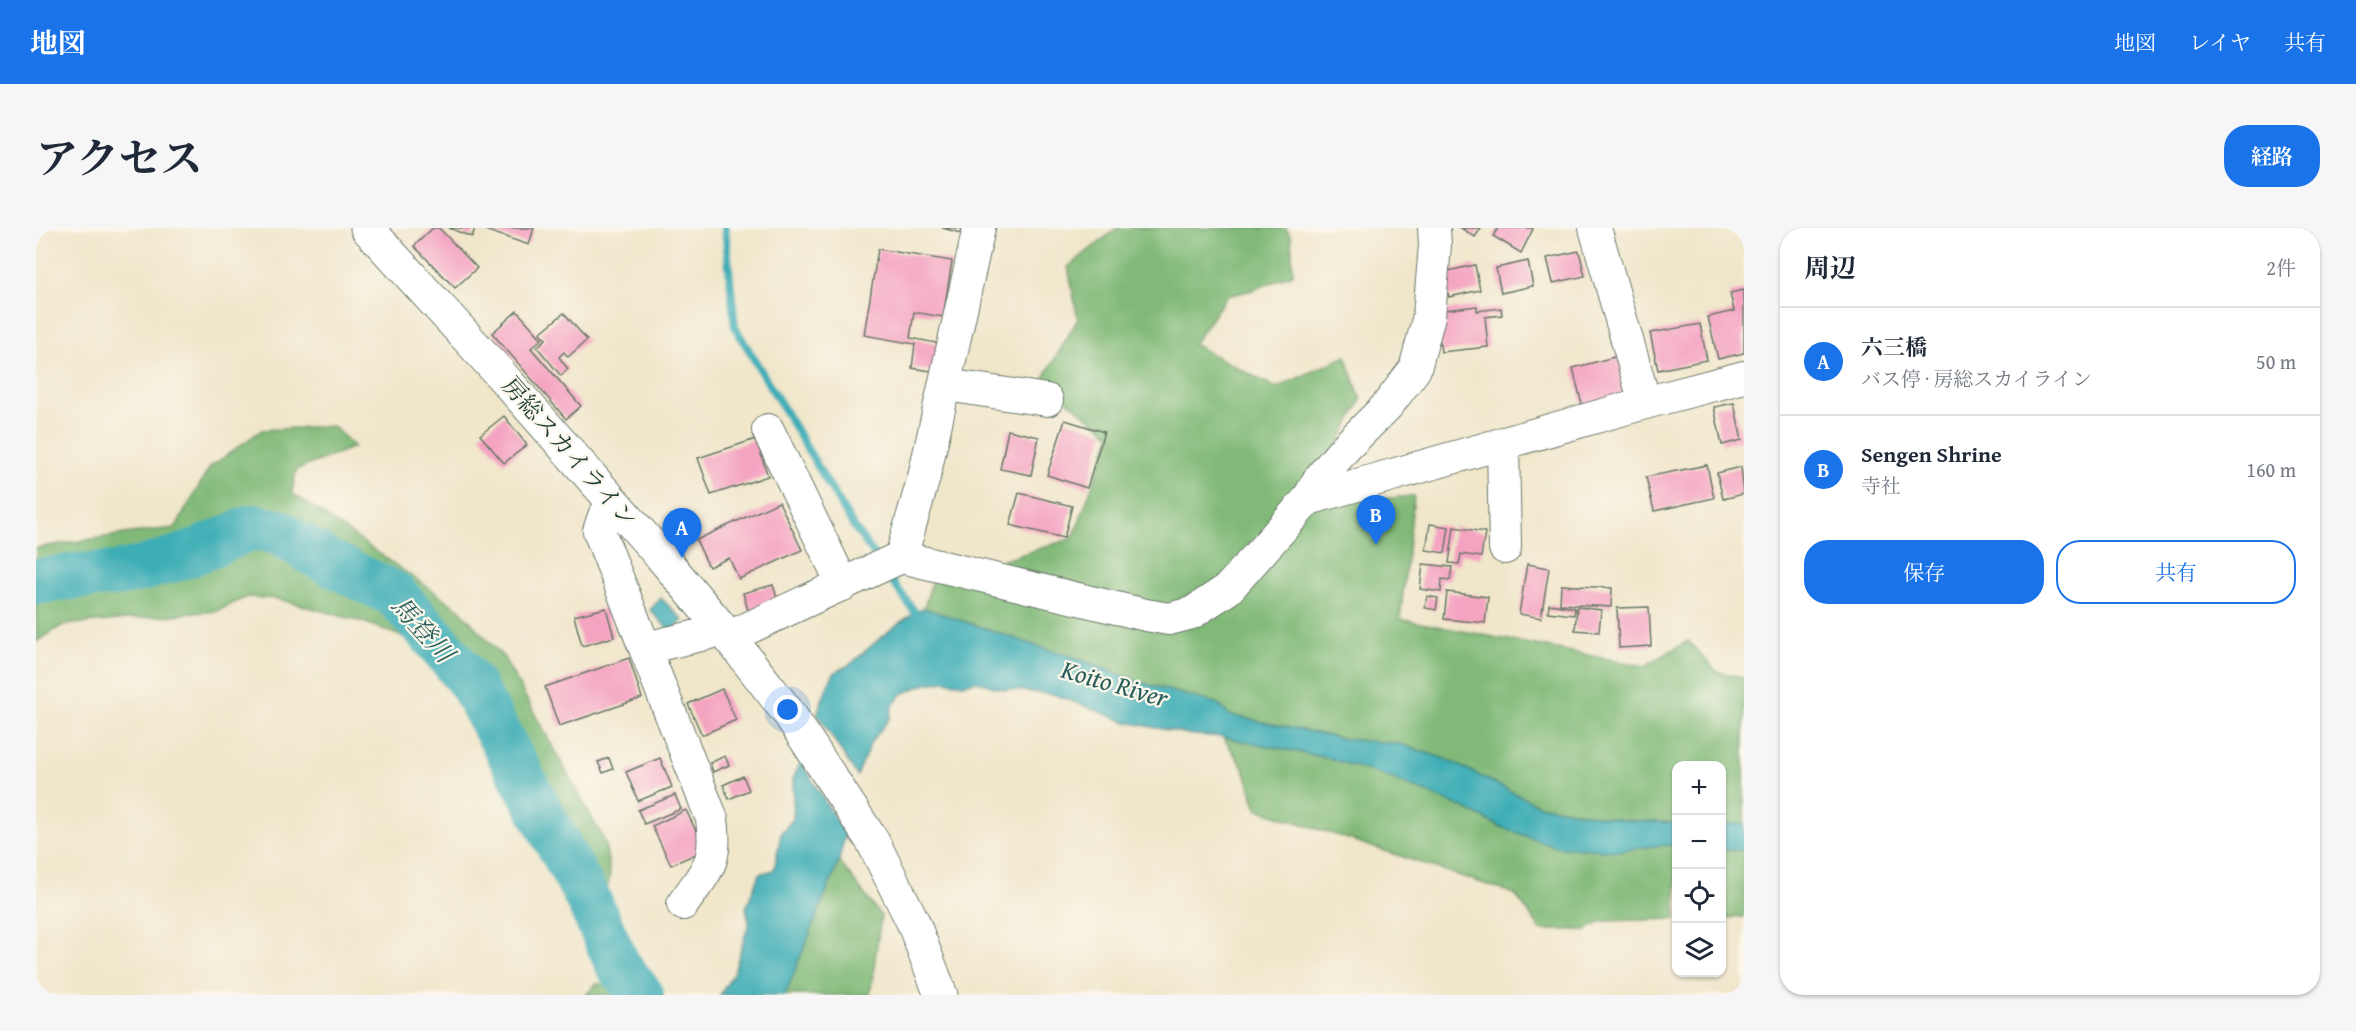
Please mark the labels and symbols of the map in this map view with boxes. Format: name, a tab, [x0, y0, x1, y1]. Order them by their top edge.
street label: 房総スカイライン	[494, 369, 646, 535]
pin: B	[1356, 496, 1396, 545]
pin: A	[662, 508, 702, 558]
water label: 馬登川	[382, 587, 466, 673]
water label: Koito River	[1056, 649, 1174, 717]
your location	[773, 695, 802, 724]

